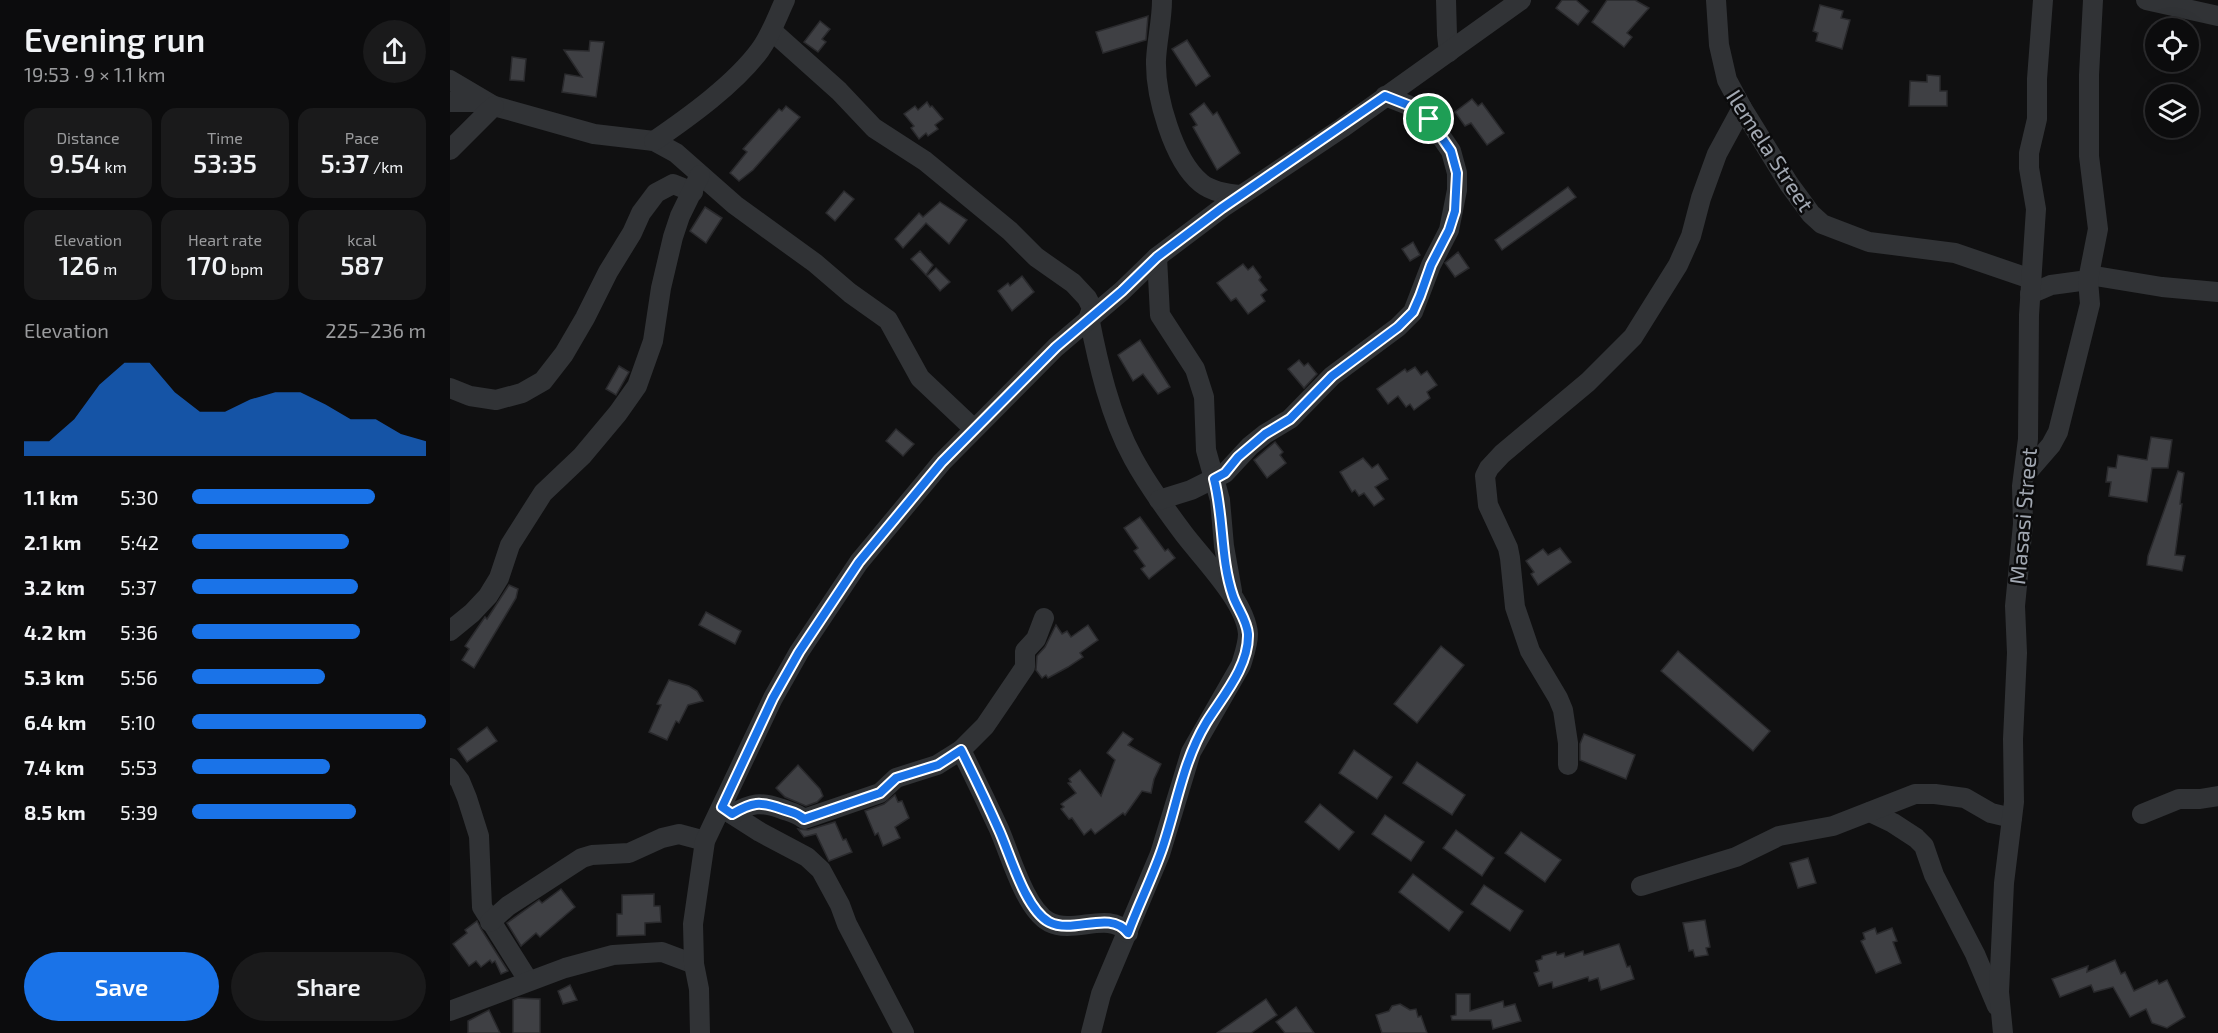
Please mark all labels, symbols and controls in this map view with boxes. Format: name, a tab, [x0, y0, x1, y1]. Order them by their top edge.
map controls	[2145, 18, 2199, 138]
button: locate	[2145, 18, 2199, 72]
text: Evening run	[24, 19, 205, 59]
button: share	[363, 20, 426, 83]
text: 19:53 · 9 × 1.1 km	[24, 62, 165, 86]
street label: Ilemela Street	[1722, 84, 1820, 216]
button: layers	[2145, 84, 2199, 138]
pin	[1403, 93, 1454, 144]
icon: arrive	[1412, 102, 1445, 135]
text: Distance	[56, 128, 120, 147]
text: Time	[207, 128, 243, 147]
text: Pace	[345, 128, 379, 147]
text: 9.54	[49, 147, 101, 178]
text: 53:35	[193, 147, 257, 178]
text: 5:37	[321, 147, 369, 178]
text: km	[101, 157, 127, 176]
text: /km	[369, 157, 403, 176]
text: Elevation	[54, 230, 122, 249]
text: Heart rate	[188, 230, 262, 249]
text: kcal	[347, 230, 377, 249]
text: 126	[59, 249, 100, 280]
text: 170	[187, 249, 227, 280]
text: 587	[340, 249, 384, 280]
text: m	[100, 259, 117, 278]
text: bpm	[227, 259, 263, 278]
text: Elevation	[24, 318, 109, 342]
text: 225–236 m	[325, 318, 426, 342]
street label: Masasi Street	[2003, 446, 2041, 586]
text: 1.1 km	[24, 485, 78, 509]
text: 5:30	[120, 485, 159, 509]
text: 2.1 km	[24, 530, 81, 554]
text: 5:42	[120, 530, 159, 554]
text: 3.2 km	[24, 575, 85, 599]
text: 5:37	[120, 575, 157, 599]
text: 4.2 km	[24, 620, 86, 644]
text: 5:36	[120, 620, 158, 644]
text: 5.3 km	[24, 665, 84, 689]
text: 5:56	[120, 665, 158, 689]
text: 6.4 km	[24, 710, 86, 734]
text: 5:10	[120, 710, 155, 734]
text: 7.4 km	[24, 755, 84, 779]
text: 5:53	[120, 755, 157, 779]
text: 8.5 km	[24, 800, 86, 824]
text: 5:39	[120, 800, 158, 824]
button: Save	[24, 952, 219, 1021]
button: Share	[231, 952, 426, 1021]

